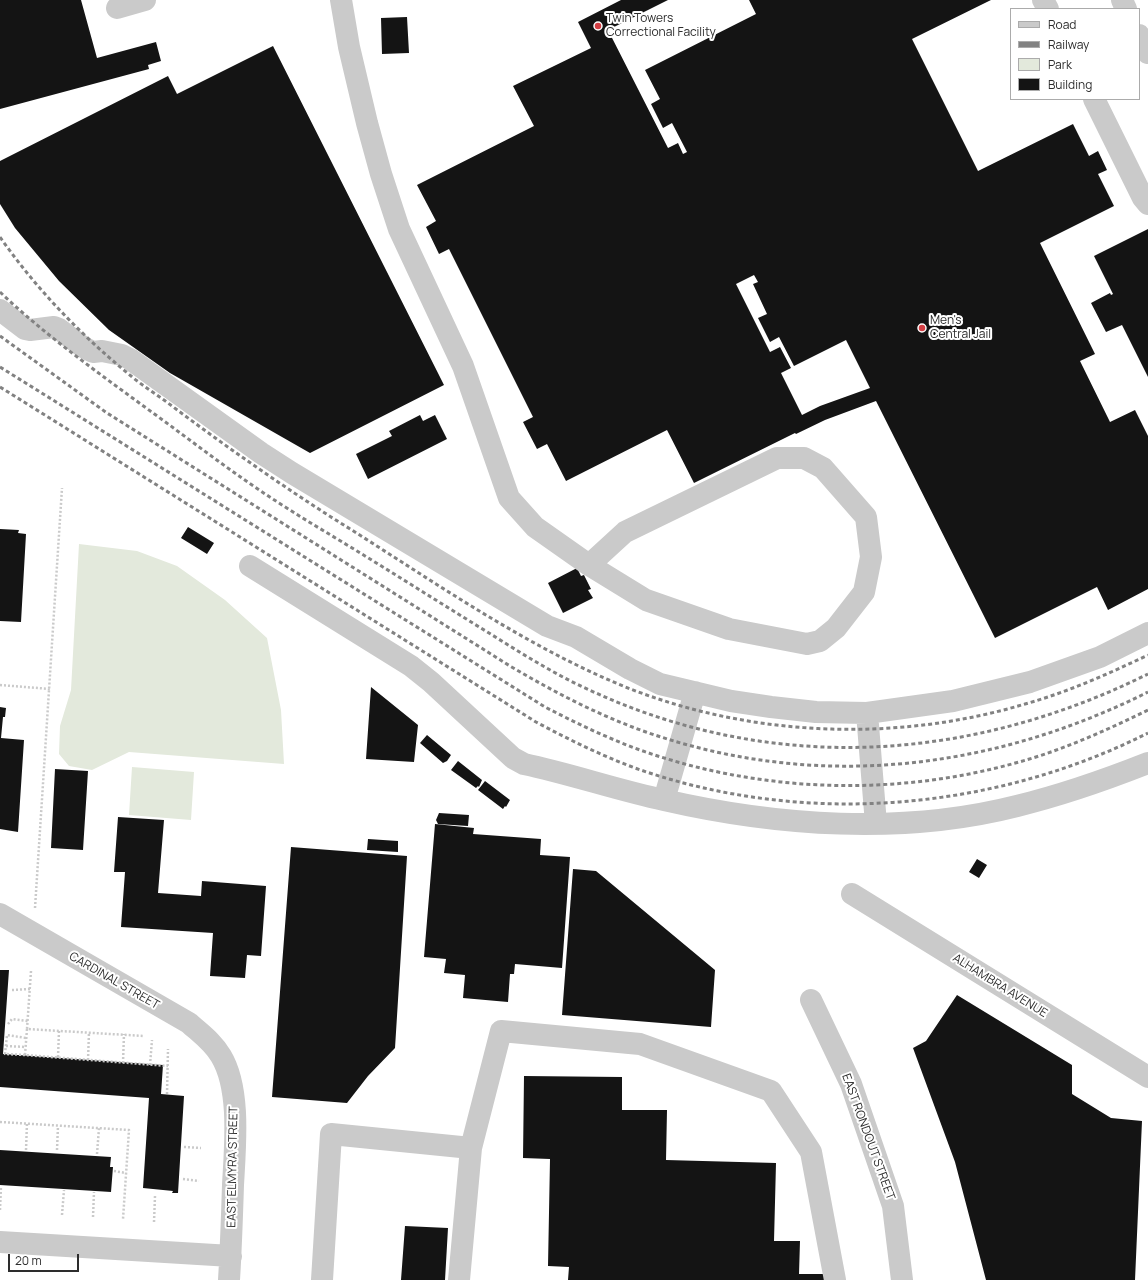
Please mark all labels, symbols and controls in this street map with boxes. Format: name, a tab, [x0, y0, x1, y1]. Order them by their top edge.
legend	[1010, 8, 1140, 100]
place label: Twin Towers Correctional Facility	[606, 12, 716, 40]
text: Road	[1048, 16, 1076, 33]
marker: Twin Towers Correctional Facility	[593, 21, 603, 31]
text: Railway	[1048, 36, 1089, 53]
text: Park	[1048, 56, 1072, 73]
text: Building	[1048, 76, 1092, 93]
place label: Men's Central Jail	[930, 314, 991, 342]
marker: Men's Central Jail	[917, 323, 927, 333]
street label: CARDINAL STREET	[66, 949, 162, 1013]
street label: ALHAMBRA AVENUE	[950, 951, 1050, 1021]
street label: EAST RONDOUT STREET	[838, 1072, 898, 1202]
street label: EAST ELMYRA STREET	[225, 1106, 241, 1228]
scale bar	[10, 1246, 81, 1272]
text: 20 m	[15, 1252, 42, 1269]

